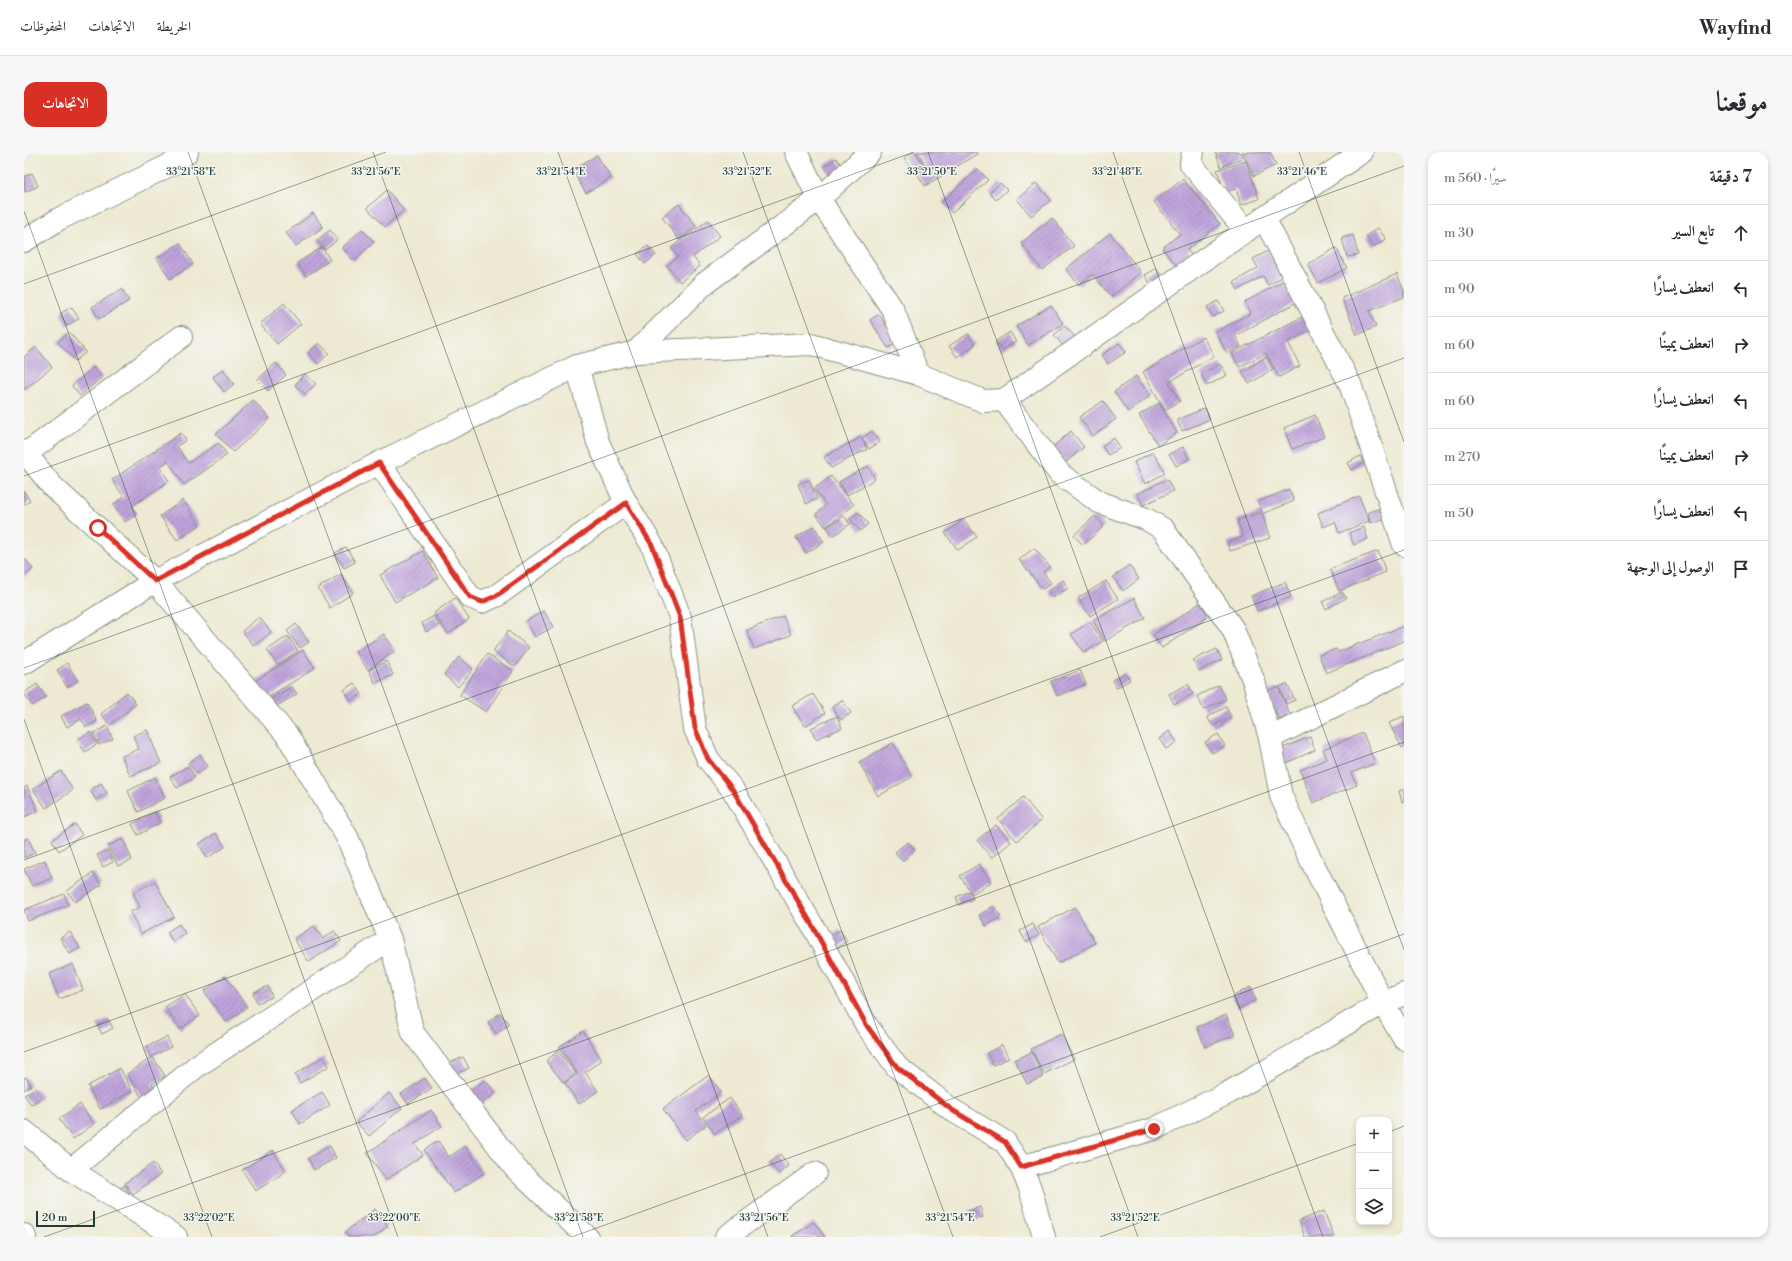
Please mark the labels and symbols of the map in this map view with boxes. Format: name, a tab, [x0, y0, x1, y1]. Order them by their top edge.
text: 33°21'58"E	[166, 166, 216, 178]
text: 33°21'56"E	[351, 166, 401, 178]
text: 33°21'54"E	[536, 166, 586, 178]
text: 33°21'52"E	[722, 166, 772, 178]
text: 33°21'50"E	[907, 166, 957, 178]
text: 33°21'48"E	[1092, 166, 1142, 178]
text: 33°21'46"E	[1277, 166, 1327, 178]
route start	[89, 519, 107, 537]
route end	[1145, 1120, 1163, 1138]
scale bar	[36, 1209, 95, 1228]
text: 33°22'02"E	[183, 1212, 235, 1224]
text: 33°22'00"E	[368, 1212, 420, 1224]
text: 33°21'58"E	[554, 1212, 604, 1224]
text: 33°21'56"E	[739, 1212, 789, 1224]
text: 33°21'54"E	[925, 1212, 975, 1224]
text: 33°21'52"E	[1110, 1212, 1160, 1224]

